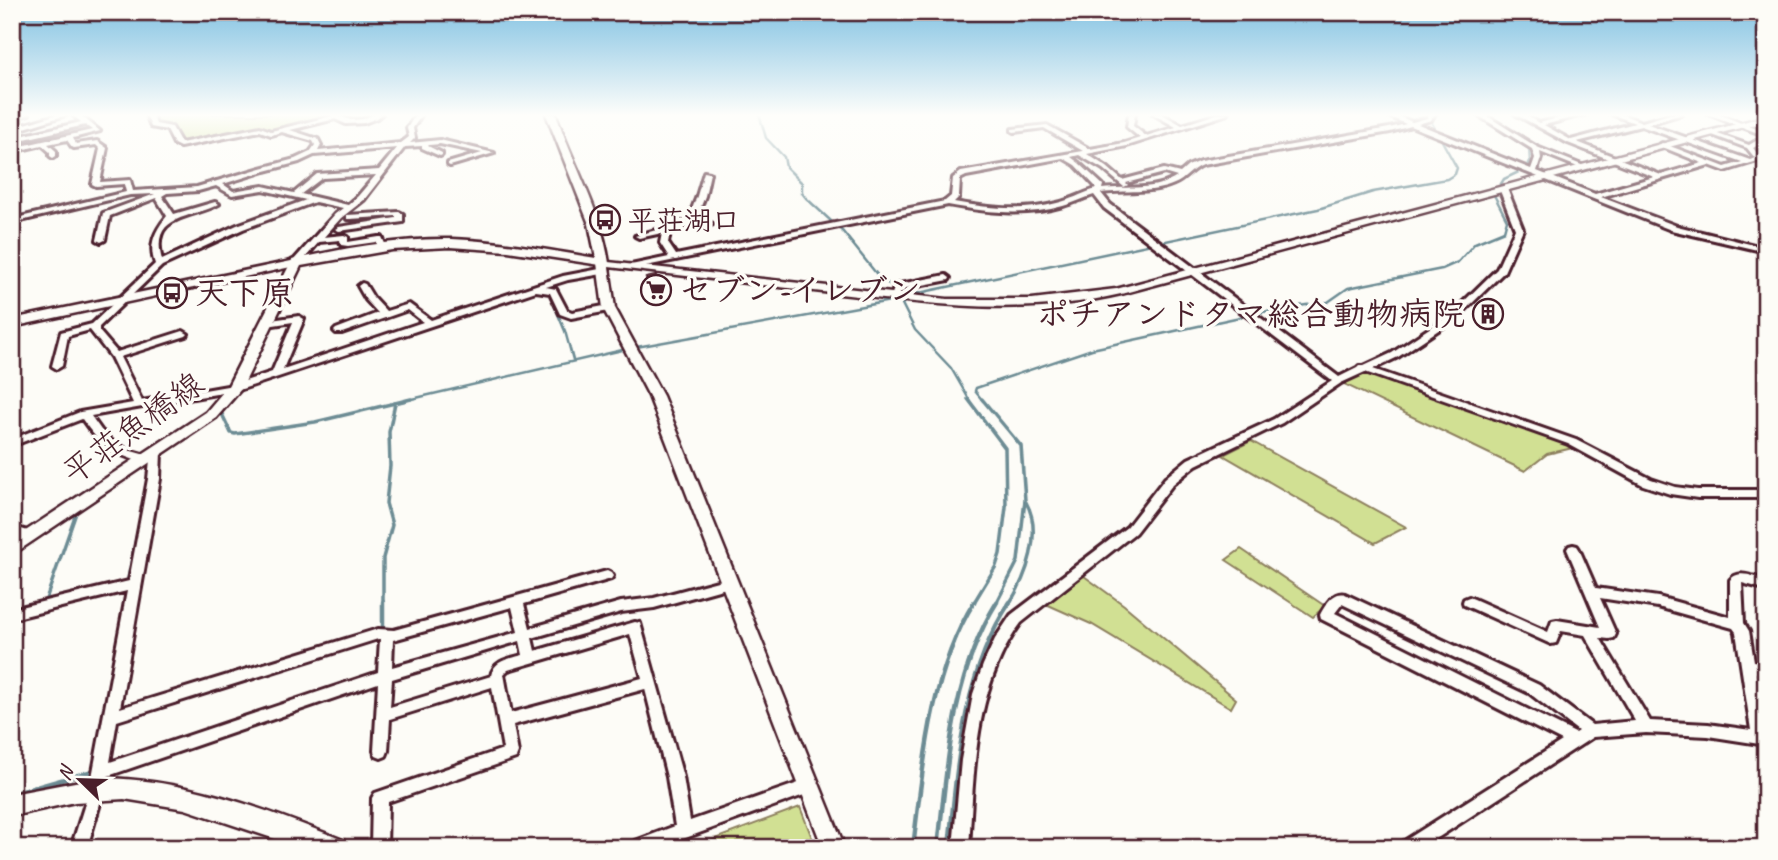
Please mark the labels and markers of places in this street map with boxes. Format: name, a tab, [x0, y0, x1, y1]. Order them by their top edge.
bus stop icon: 平荘湖口	[588, 203, 622, 237]
place label: 平荘湖口	[628, 203, 740, 238]
place label: セブン-イレブン	[679, 269, 921, 311]
place label: 天下原	[195, 272, 294, 314]
supermarket icon: セブン-イレブン	[639, 273, 673, 307]
bus stop icon: 天下原	[155, 276, 189, 310]
place label: ポチアンドタマ総合動物病院	[1036, 293, 1465, 335]
building icon: ポチアンドタマ総合動物病院	[1471, 297, 1505, 331]

